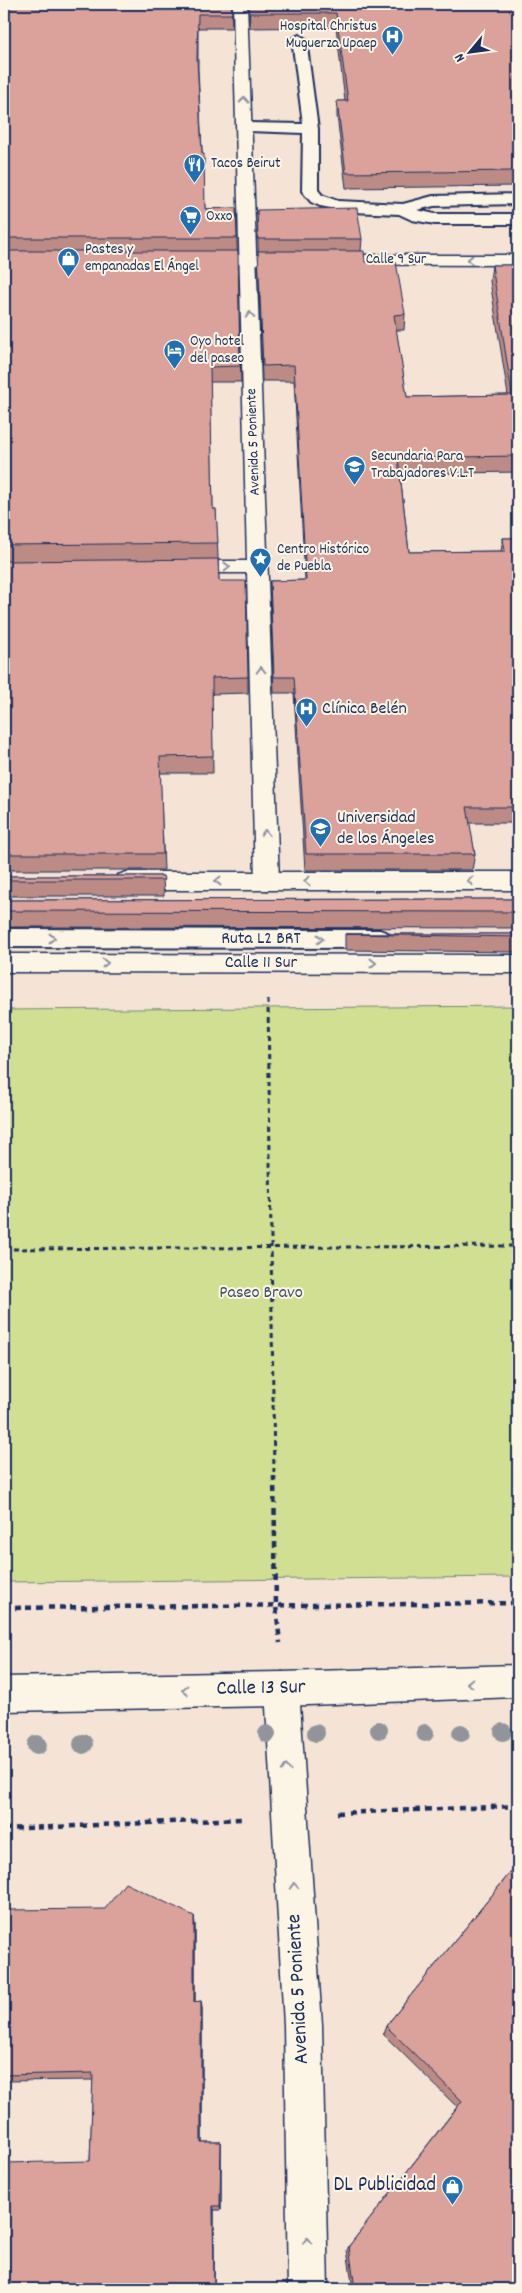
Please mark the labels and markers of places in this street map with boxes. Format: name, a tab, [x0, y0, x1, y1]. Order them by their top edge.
place label: Hospital Christus Muguerza Upaep	[280, 16, 377, 55]
hospital icon: Hospital Christus Muguerza Upaep	[381, 24, 405, 55]
restaurant icon: Tacos Beirut	[183, 152, 207, 183]
place label: Tacos Beirut	[211, 153, 281, 175]
supermarket icon: Oxxo	[178, 205, 202, 236]
place label: Oxxo	[206, 206, 233, 228]
place label: Pastes y empanadas El Ángel	[85, 239, 199, 278]
shop icon: Pastes y empanadas El Ángel	[57, 247, 81, 278]
place label: Oyo hotel del paseo	[190, 331, 245, 370]
hotel icon: Oyo hotel del paseo	[162, 339, 186, 370]
place label: Secundaria Para Trabajadores V.L.T	[371, 446, 474, 485]
school or university icon: Secundaria Para Trabajadores V.L.T	[343, 454, 367, 485]
place label: Centro Histórico de Puebla	[277, 539, 369, 578]
place icon: Centro Histórico de Puebla	[249, 547, 273, 578]
hospital icon: Clínica Belén	[294, 697, 318, 728]
place label: Clínica Belén	[322, 697, 407, 722]
place label: Universidad de los Ángeles	[337, 806, 435, 852]
school or university icon: Universidad de los Ángeles	[309, 816, 333, 847]
place label: DL Publicidad	[333, 2171, 436, 2201]
shop icon: DL Publicidad	[440, 2174, 464, 2205]

